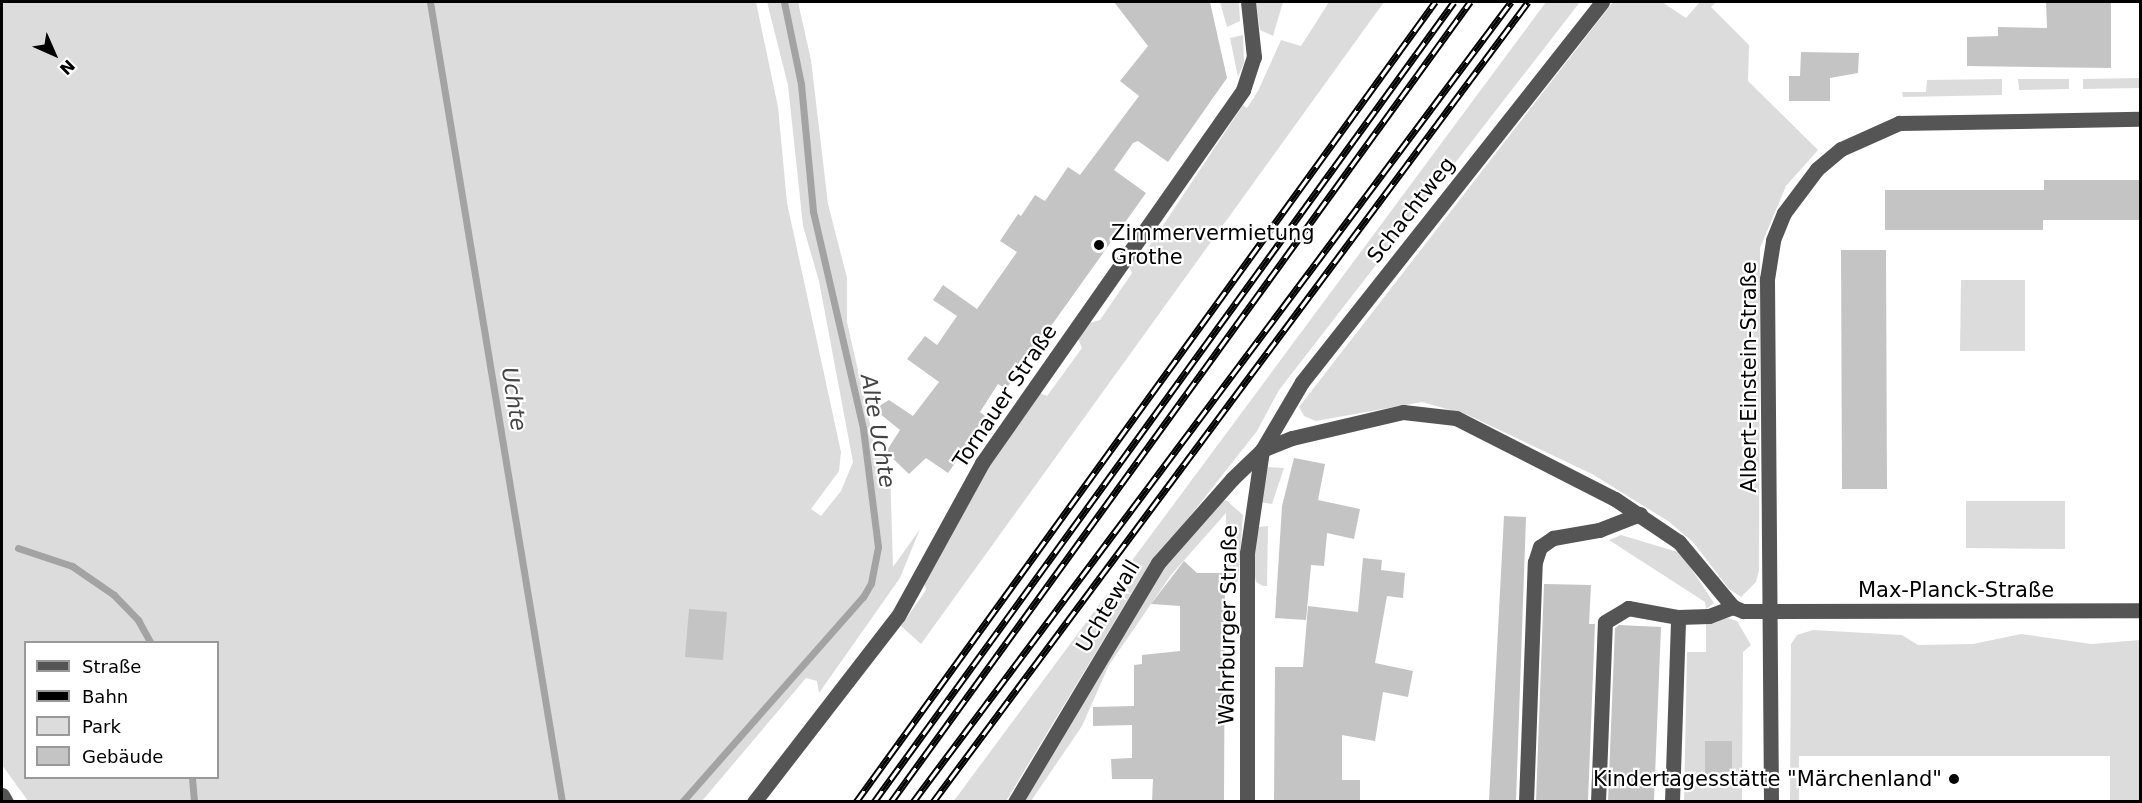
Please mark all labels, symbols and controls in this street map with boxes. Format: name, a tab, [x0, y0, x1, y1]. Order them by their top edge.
north arrow	[24, 24, 84, 84]
text: N	[56, 56, 79, 79]
street label: Schachtweg	[1362, 152, 1460, 268]
place label: Zimmervermietung Grothe	[1111, 220, 1315, 270]
marker: Zimmervermietung Grothe	[1092, 238, 1106, 252]
street label: Albert-Einstein-Straße	[1736, 261, 1762, 493]
street label: Tornauer Straße	[948, 320, 1062, 472]
water label: Uchte	[496, 365, 532, 433]
water label: Alte Uchte	[855, 372, 901, 490]
street label: Wahrburger Straße	[1214, 525, 1242, 725]
street label: Uchtewall	[1071, 555, 1145, 657]
street label: Max-Planck-Straße	[1858, 577, 2054, 603]
legend	[24, 641, 219, 779]
text: Straße	[82, 656, 141, 677]
text: Bahn	[82, 686, 128, 707]
text: Park	[82, 716, 121, 737]
text: Gebäude	[82, 746, 163, 767]
place label: Kindertagesstätte "Märchenland"	[1593, 766, 1942, 792]
marker: Kindertagesstätte "Märchenland"	[1947, 772, 1961, 786]

